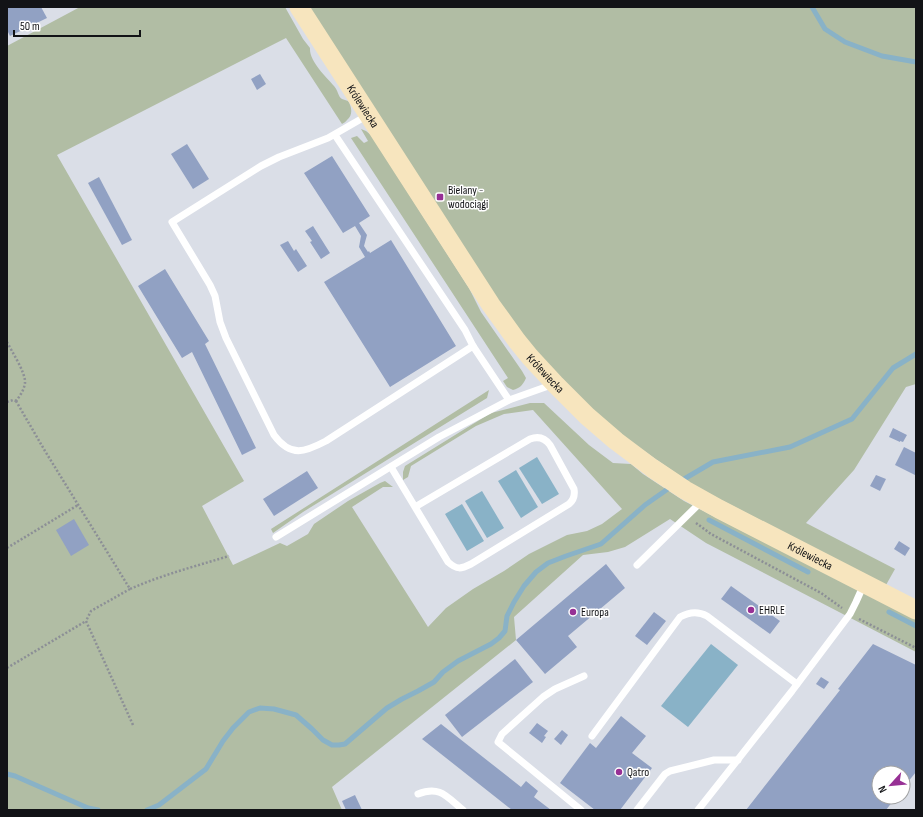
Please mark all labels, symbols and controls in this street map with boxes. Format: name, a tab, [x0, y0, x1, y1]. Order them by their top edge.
scale bar	[14, 12, 140, 38]
text: 50 m	[20, 19, 40, 34]
street label: Królewiecka	[343, 82, 382, 131]
place label: Bielany - wodociągi	[448, 183, 488, 212]
marker: Bielany - wodociągi	[435, 192, 445, 202]
street label: Królewiecka	[523, 351, 567, 397]
street label: Królewiecka	[785, 538, 835, 574]
place label: EHRLE	[759, 603, 785, 618]
place label: Europa	[581, 605, 609, 620]
marker: EHRLE	[746, 605, 756, 615]
marker: Europa	[568, 607, 578, 617]
place label: Qatro	[627, 765, 649, 780]
north arrow	[871, 765, 911, 805]
marker: Qatro	[614, 767, 624, 777]
text: N	[875, 784, 890, 795]

